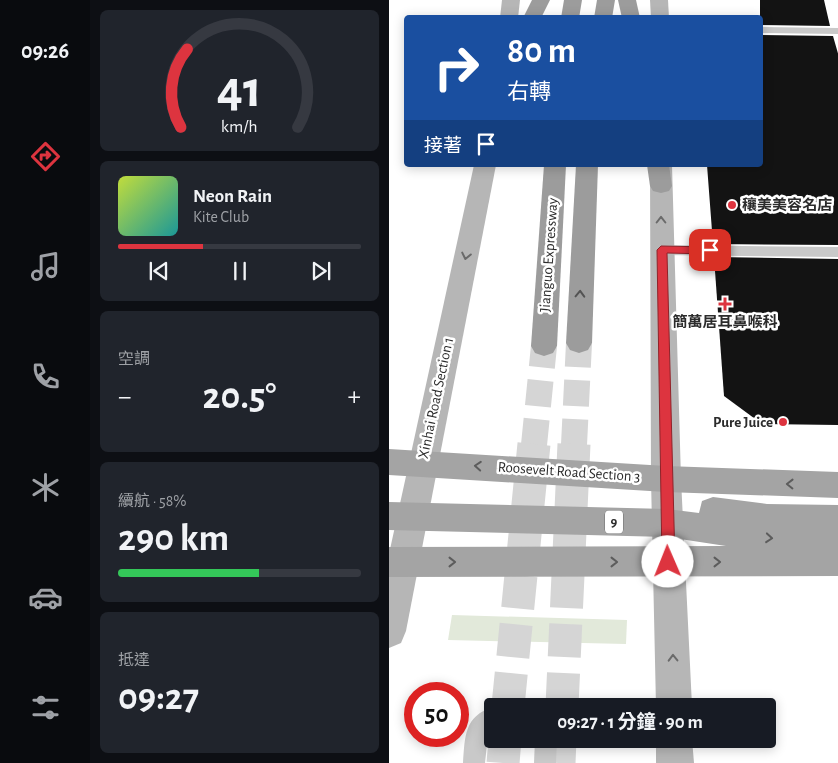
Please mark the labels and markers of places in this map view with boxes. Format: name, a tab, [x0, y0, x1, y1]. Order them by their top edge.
place label: 穰美美容名店	[742, 197, 832, 213]
marker: 穰美美容名店	[726, 199, 738, 211]
pin	[689, 229, 731, 271]
marker: 簡萬居耳鼻喉科	[718, 297, 732, 311]
place label: 簡萬居耳鼻喉科	[672, 313, 778, 330]
place label: Pure Juice	[713, 415, 773, 430]
marker: Pure Juice	[777, 416, 789, 428]

